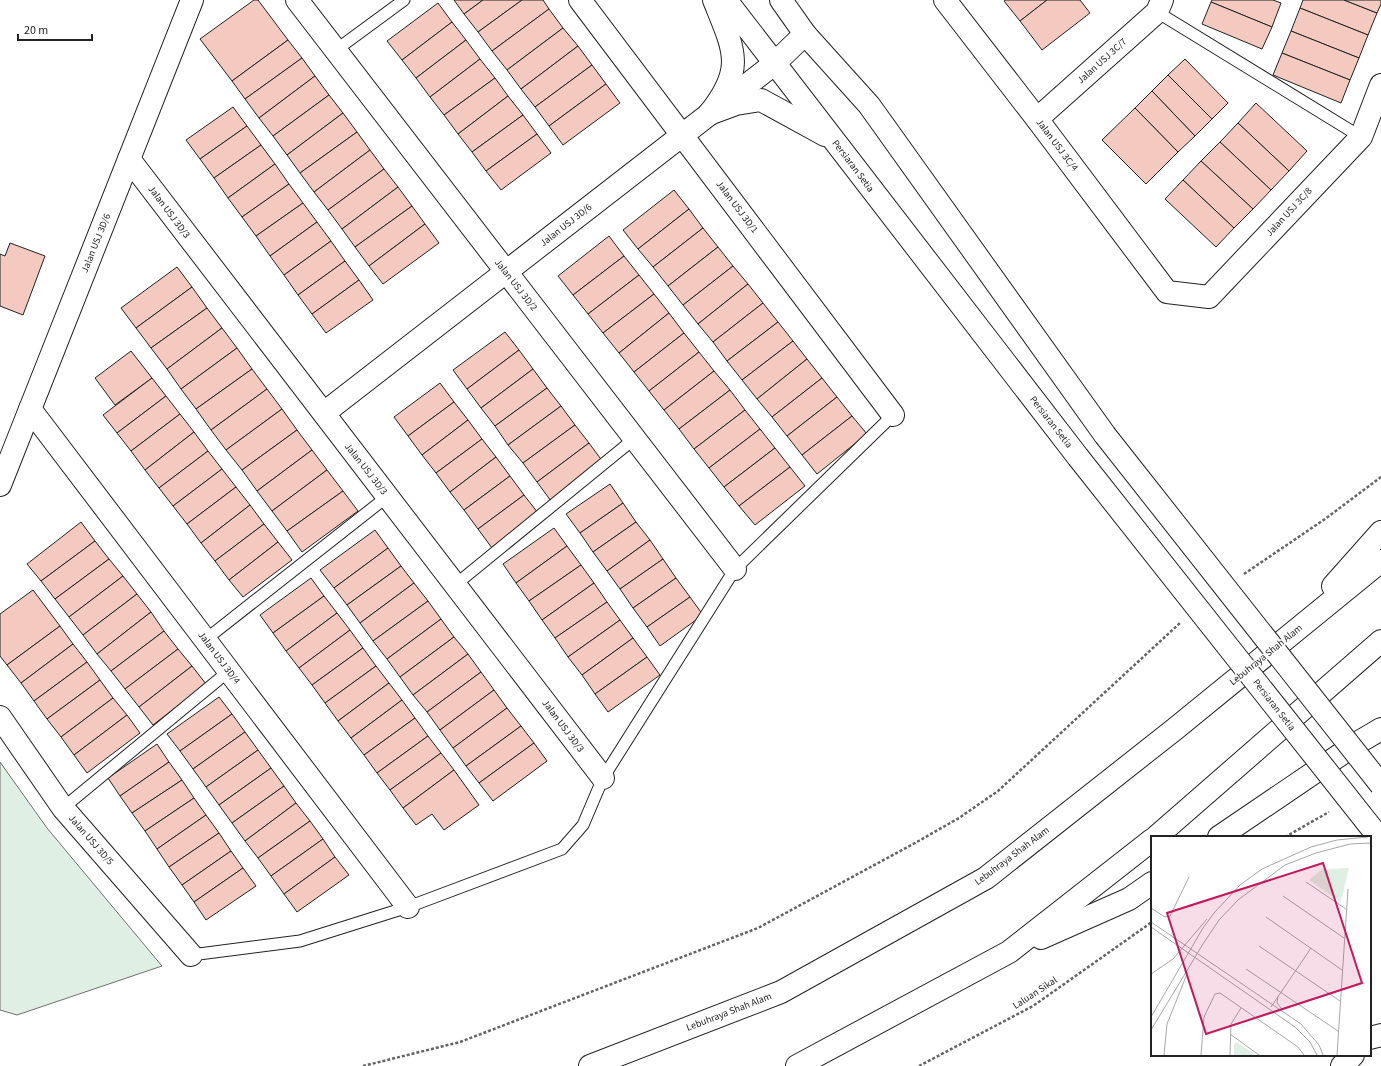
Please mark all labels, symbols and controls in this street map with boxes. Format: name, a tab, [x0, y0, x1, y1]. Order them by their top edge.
scale bar	[18, 16, 92, 42]
text: 20 m	[24, 22, 48, 39]
street label: Jalan USJ 3C/7	[1074, 35, 1130, 87]
street label: Jalan USJ 3C/4	[1033, 116, 1081, 174]
street label: Persiaran Setia	[829, 137, 877, 195]
street label: Jalan USJ 3D/1	[713, 178, 761, 236]
street label: Jalan USJ 3D/3	[145, 183, 193, 241]
street label: Jalan USJ 3C/8	[1263, 184, 1315, 240]
street label: Jalan USJ 3D/6	[537, 200, 595, 250]
street label: Jalan USJ 3D/6	[78, 211, 114, 275]
street label: Jalan USJ 3D/2	[491, 256, 541, 314]
street label: Persiaran Setia	[1026, 393, 1076, 451]
street label: Jalan USJ 3D/3	[341, 440, 391, 498]
street label: Lebuhraya Shah Alam	[1226, 621, 1306, 689]
street label: Jalan USJ 3D/4	[195, 629, 243, 687]
street label: Persiaran Setia	[1249, 676, 1299, 734]
street label: Jalan USJ 3D/3	[539, 697, 587, 755]
street label: Jalan USJ 3D/5	[65, 812, 117, 868]
street label: Lebuhraya Shah Alam	[972, 823, 1052, 889]
inset map	[1151, 836, 1371, 1056]
street label: Laluan Sikal	[1010, 973, 1060, 1013]
street label: Lebuhraya Shah Alam	[684, 989, 774, 1035]

